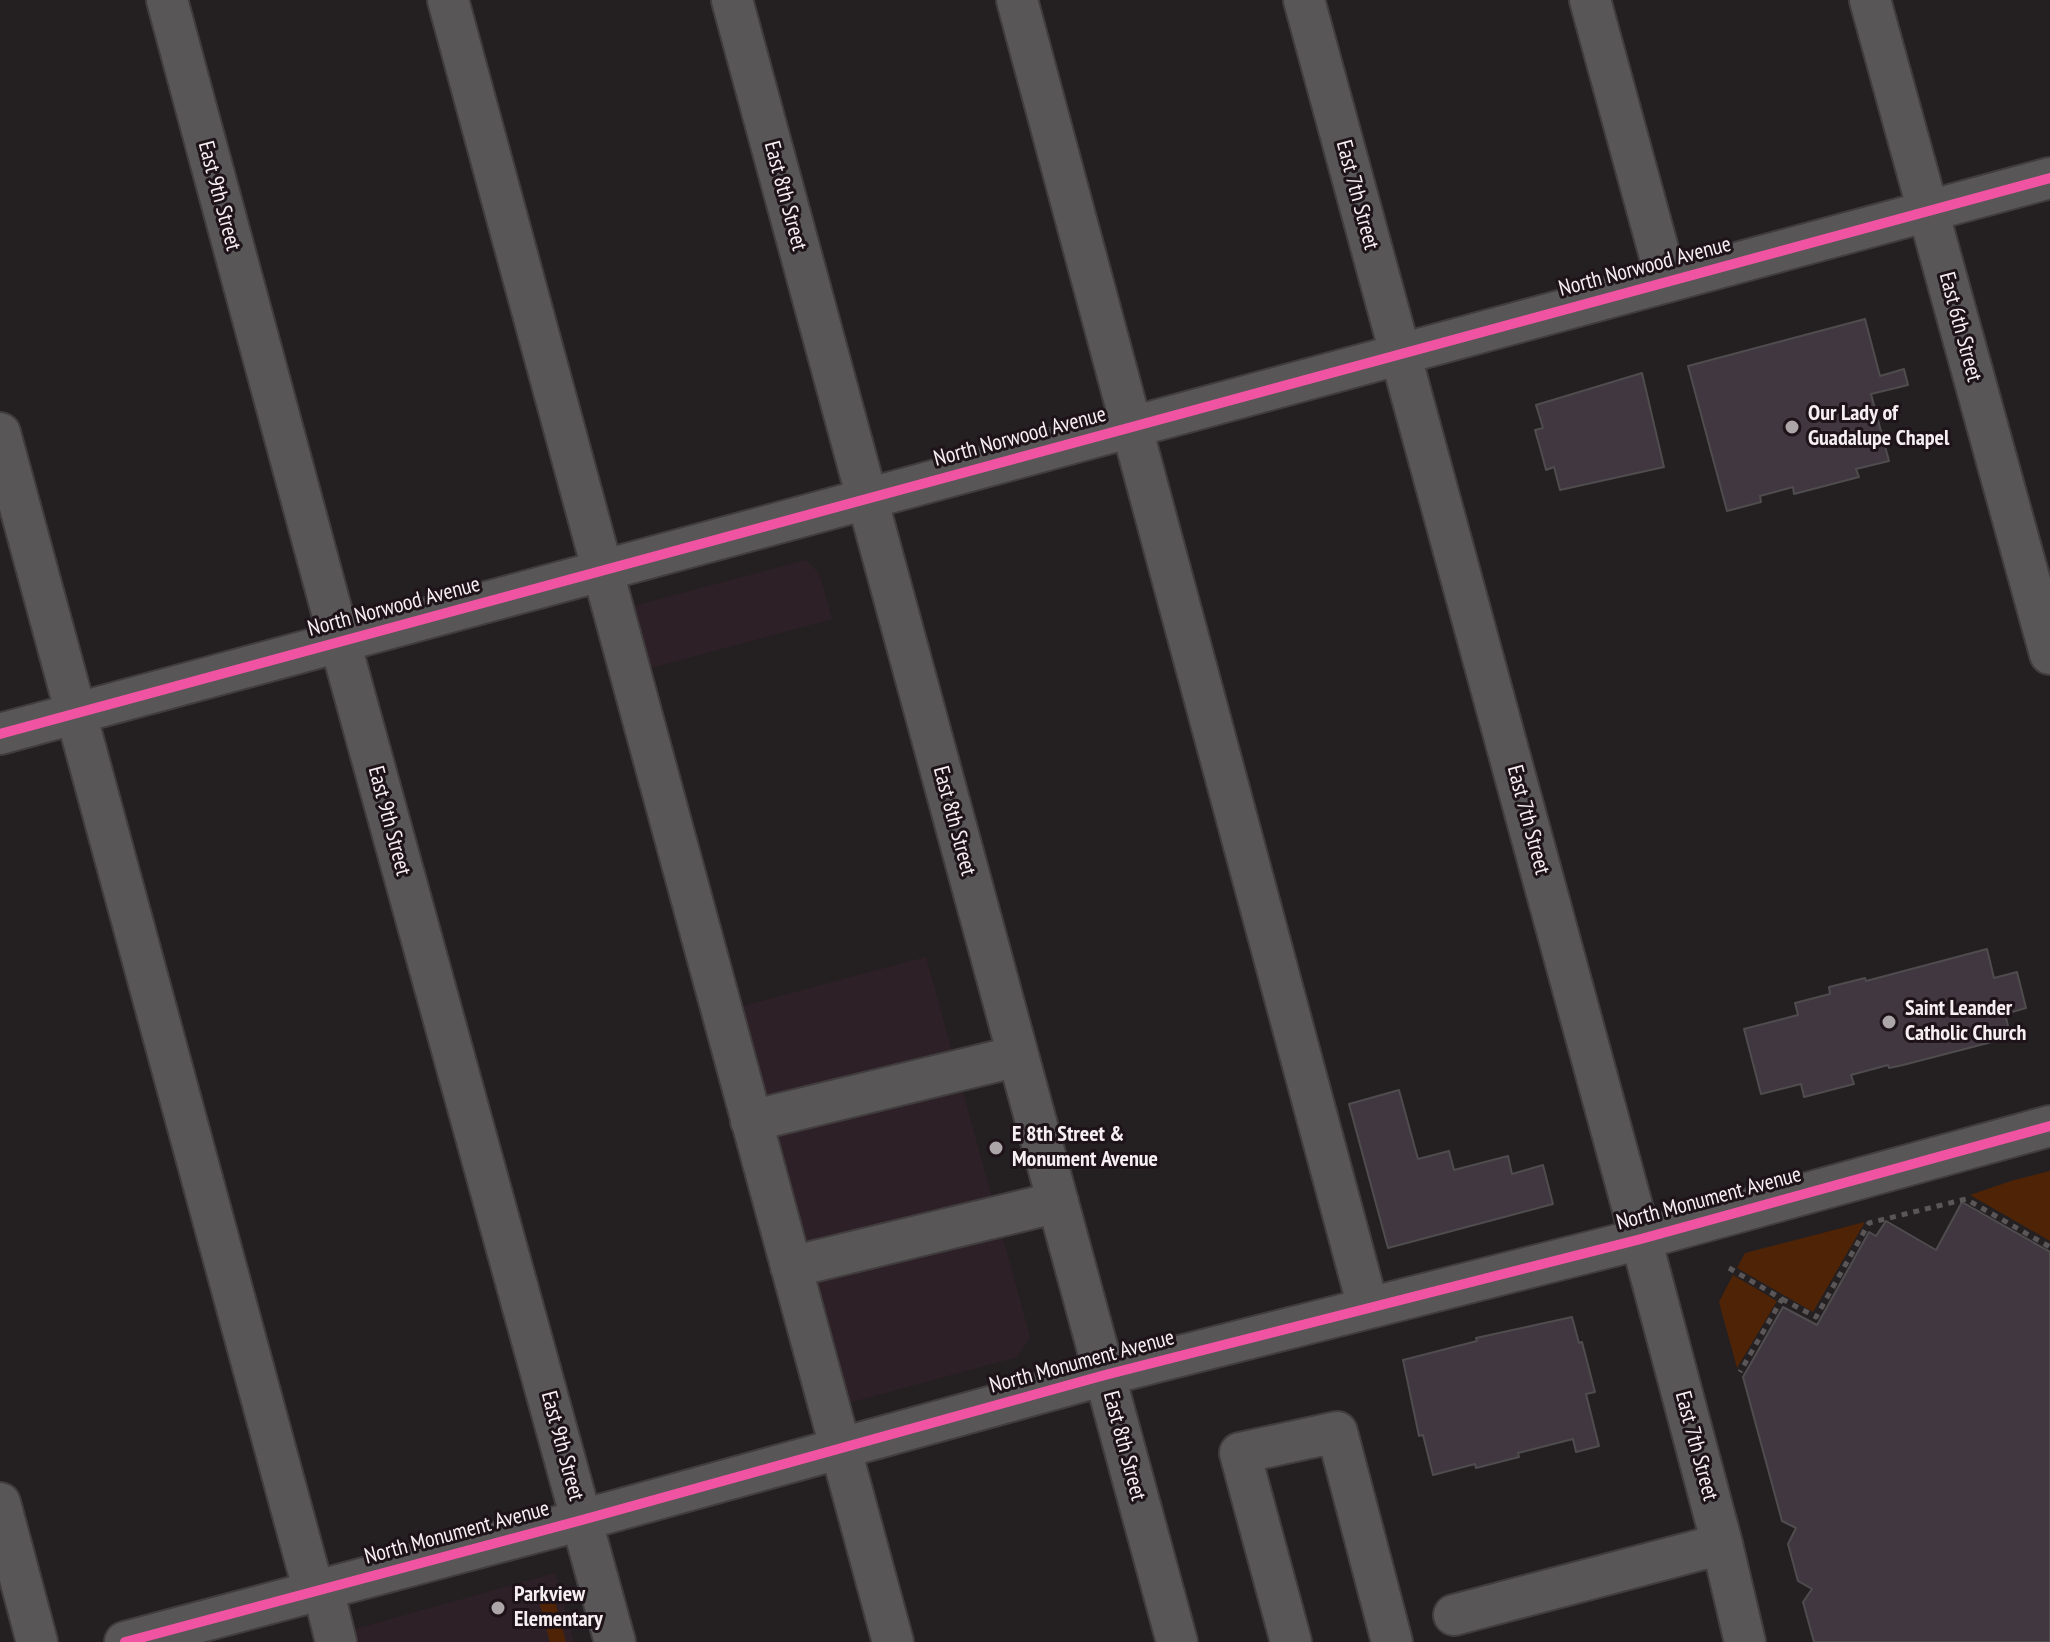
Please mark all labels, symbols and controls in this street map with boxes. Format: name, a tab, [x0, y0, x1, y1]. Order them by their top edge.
street label: East 7th Street	[1330, 137, 1384, 253]
street label: East 9th Street	[192, 138, 246, 254]
street label: East 8th Street	[758, 138, 812, 254]
street label: North Norwood Avenue	[1556, 231, 1734, 303]
street label: East 6th Street	[1933, 269, 1987, 385]
street label: North Norwood Avenue	[931, 401, 1109, 473]
place label: Our Lady of Guadalupe Chapel	[1808, 401, 1949, 452]
marker: Our Lady of Guadalupe Chapel	[1783, 418, 1801, 436]
street label: North Norwood Avenue	[305, 571, 483, 643]
street label: East 7th Street	[1501, 762, 1555, 878]
street label: East 9th Street	[362, 763, 416, 879]
street label: East 8th Street	[927, 763, 981, 879]
place label: Saint Leander Catholic Church	[1905, 996, 2026, 1048]
marker: Saint Leander Catholic Church	[1880, 1013, 1898, 1031]
place label: E 8th Street & Monument Avenue	[1012, 1122, 1158, 1174]
marker: E 8th Street & Monument Avenue	[987, 1139, 1005, 1157]
street label: North Monument Avenue	[1614, 1162, 1804, 1236]
street label: North Monument Avenue	[987, 1325, 1177, 1399]
street label: East 9th Street	[535, 1388, 589, 1504]
street label: East 8th Street	[1097, 1388, 1151, 1504]
street label: East 7th Street	[1669, 1388, 1723, 1504]
street label: North Monument Avenue	[362, 1496, 552, 1570]
place label: Parkview Elementary	[514, 1582, 603, 1634]
marker: Parkview Elementary	[489, 1599, 507, 1617]

